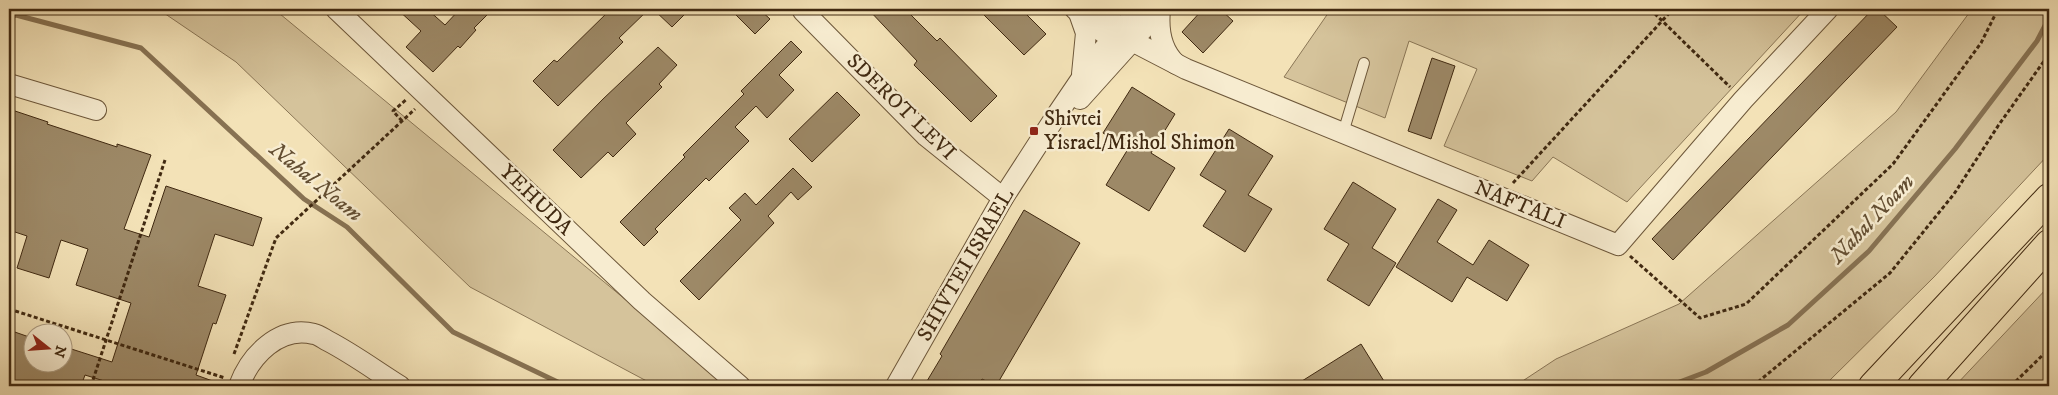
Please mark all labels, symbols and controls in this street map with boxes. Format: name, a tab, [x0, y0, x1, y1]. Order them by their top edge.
street label: SDEROT LEVI	[841, 48, 961, 166]
place label: Shivtei Yisrael/Mishol Shimon	[1044, 106, 1235, 156]
marker: Shivtei Yisrael/Mishol Shimon	[1028, 125, 1040, 137]
water label: Nahal Noam	[262, 135, 368, 228]
street label: YEHUDA	[494, 159, 578, 241]
water label: Nahal Noam	[1823, 169, 1920, 271]
street label: NAFTALI	[1471, 175, 1569, 235]
street label: SHIVTEI ISRAEL	[912, 184, 1020, 346]
north arrow	[22, 322, 72, 372]
text: N	[49, 343, 70, 360]

